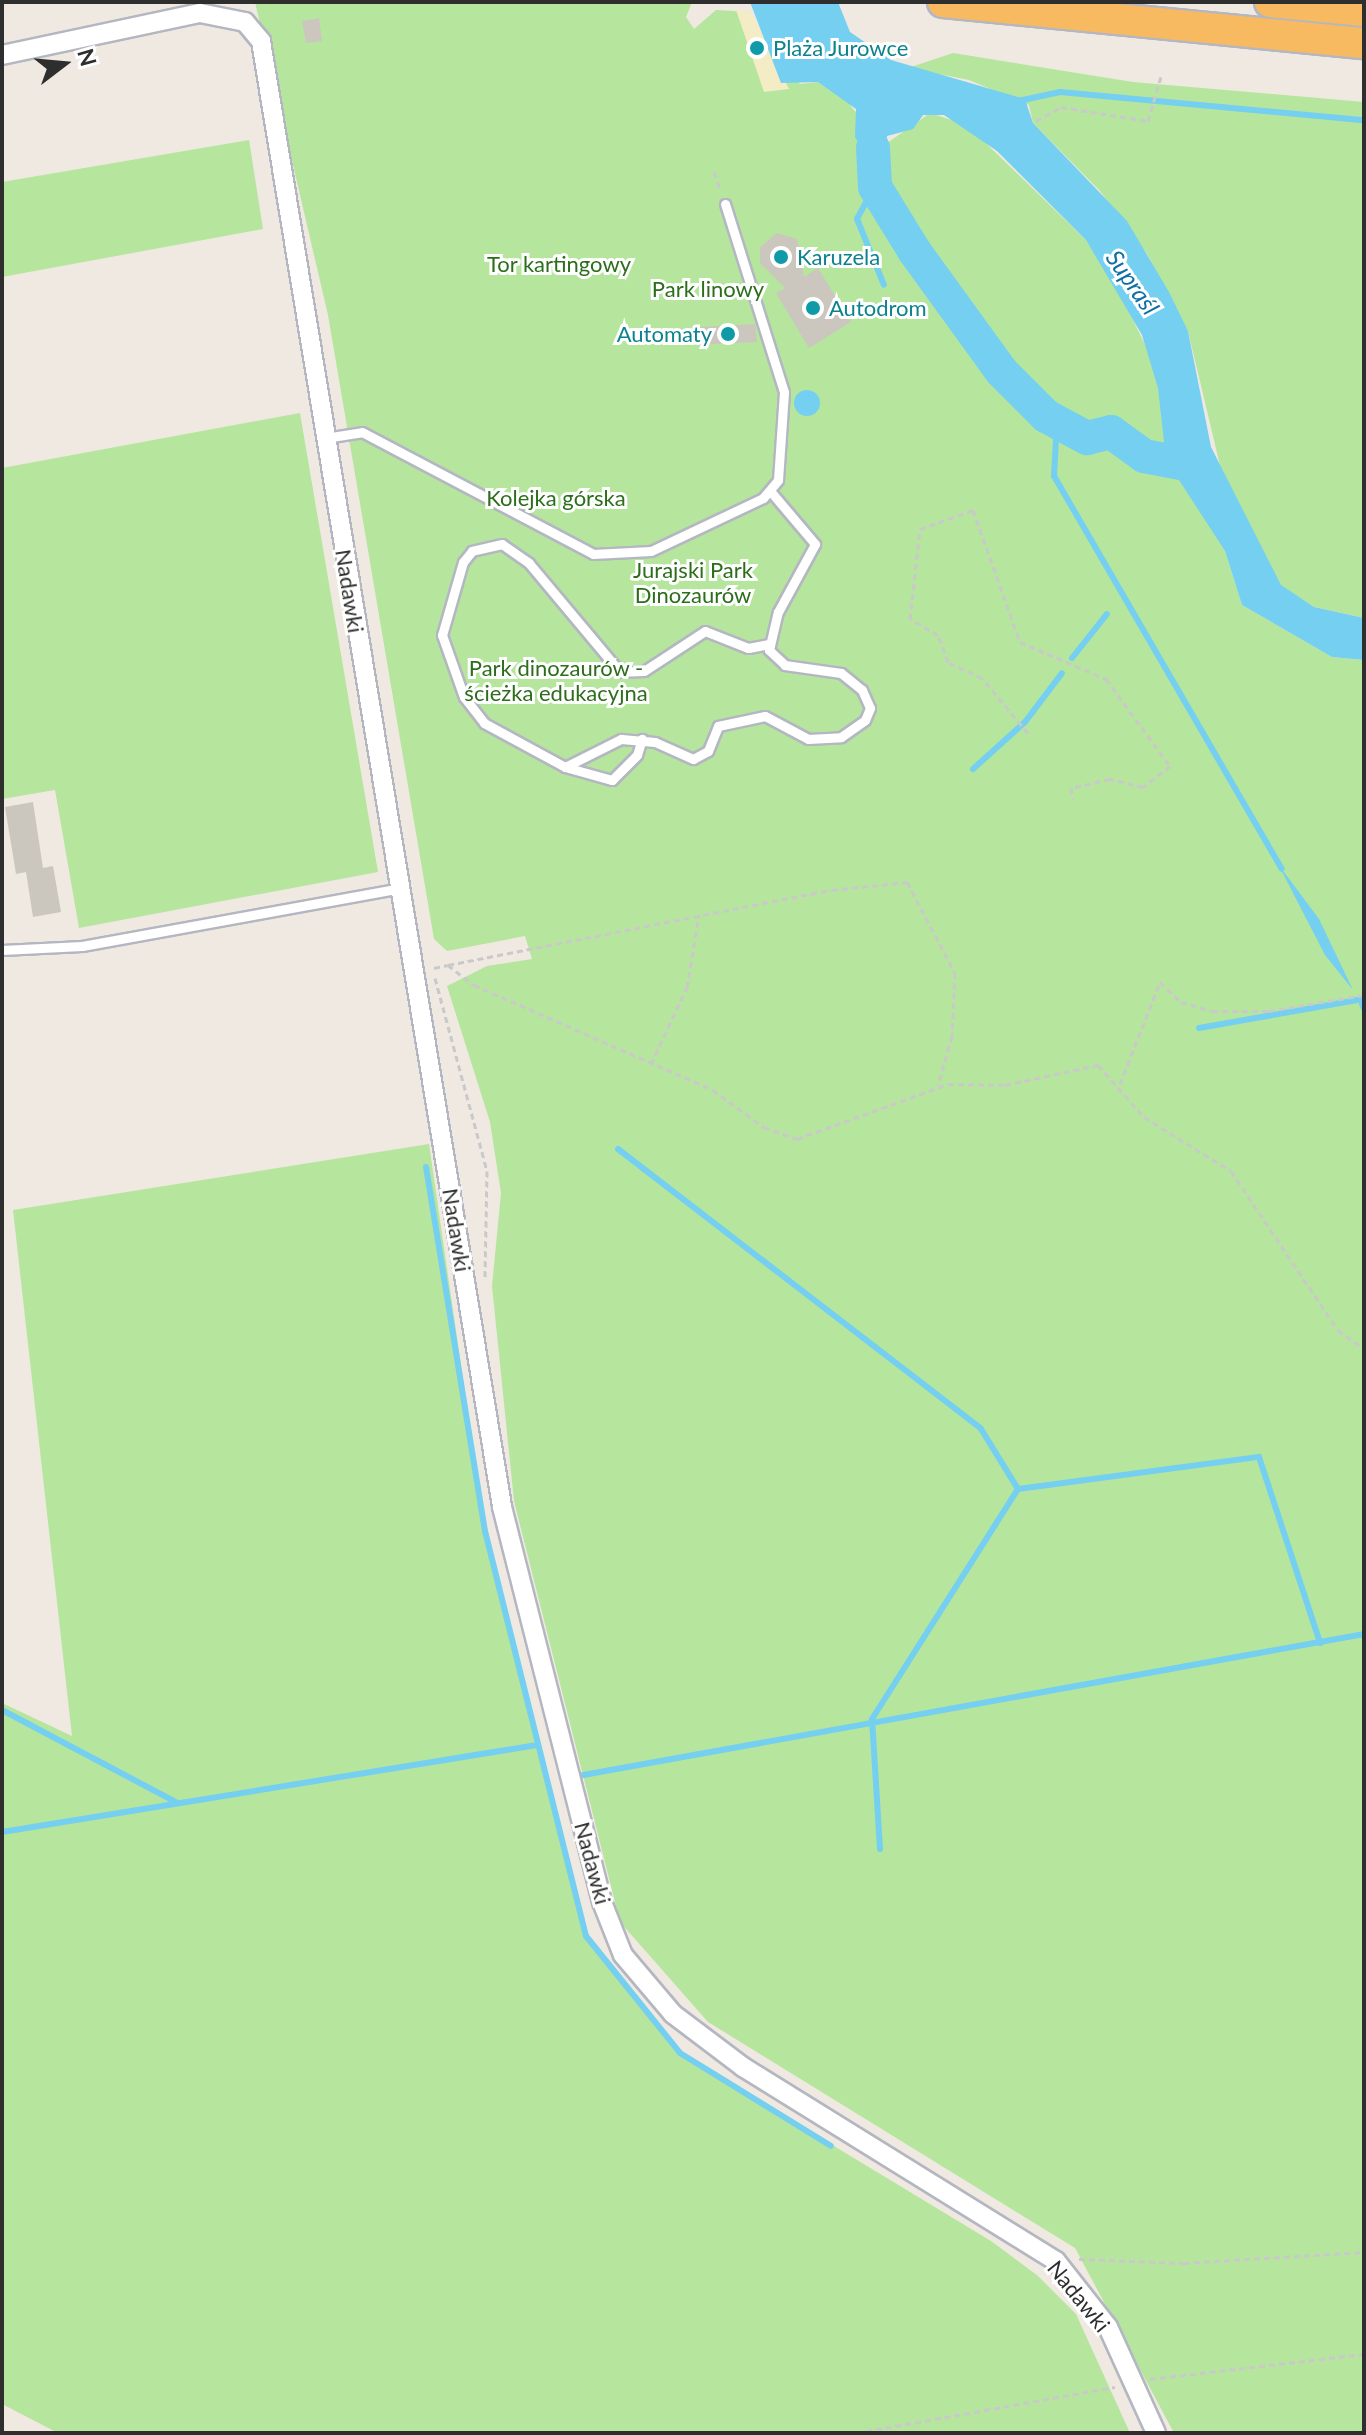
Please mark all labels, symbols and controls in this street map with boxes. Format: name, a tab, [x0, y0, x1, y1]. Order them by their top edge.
north arrow	[24, 24, 104, 104]
place label: Plaża Jurowce	[773, 35, 909, 61]
marker: Plaża Jurowce	[748, 39, 766, 57]
text: N	[72, 45, 103, 69]
place label: Karuzela	[797, 244, 880, 270]
water label: Supraśl	[1101, 244, 1165, 320]
marker: Karuzela	[772, 248, 790, 266]
park label: Tor kartingowy	[487, 251, 631, 277]
park label: Park linowy	[652, 276, 764, 302]
place label: Autodrom	[829, 295, 927, 321]
marker: Autodrom	[804, 299, 822, 317]
place label: Automaty	[617, 321, 712, 347]
marker: Automaty	[719, 325, 737, 343]
park label: Kolejka górska	[486, 485, 626, 511]
street label: Nadawki	[330, 547, 370, 635]
park label: Jurajski Park Dinozaurów	[633, 556, 753, 608]
park label: Park dinozaurów - ścieżka edukacyjna	[464, 654, 648, 706]
street label: Nadawki	[437, 1186, 477, 1274]
street label: Nadawki	[569, 1819, 617, 1907]
street label: Nadawki	[1042, 2255, 1116, 2337]

